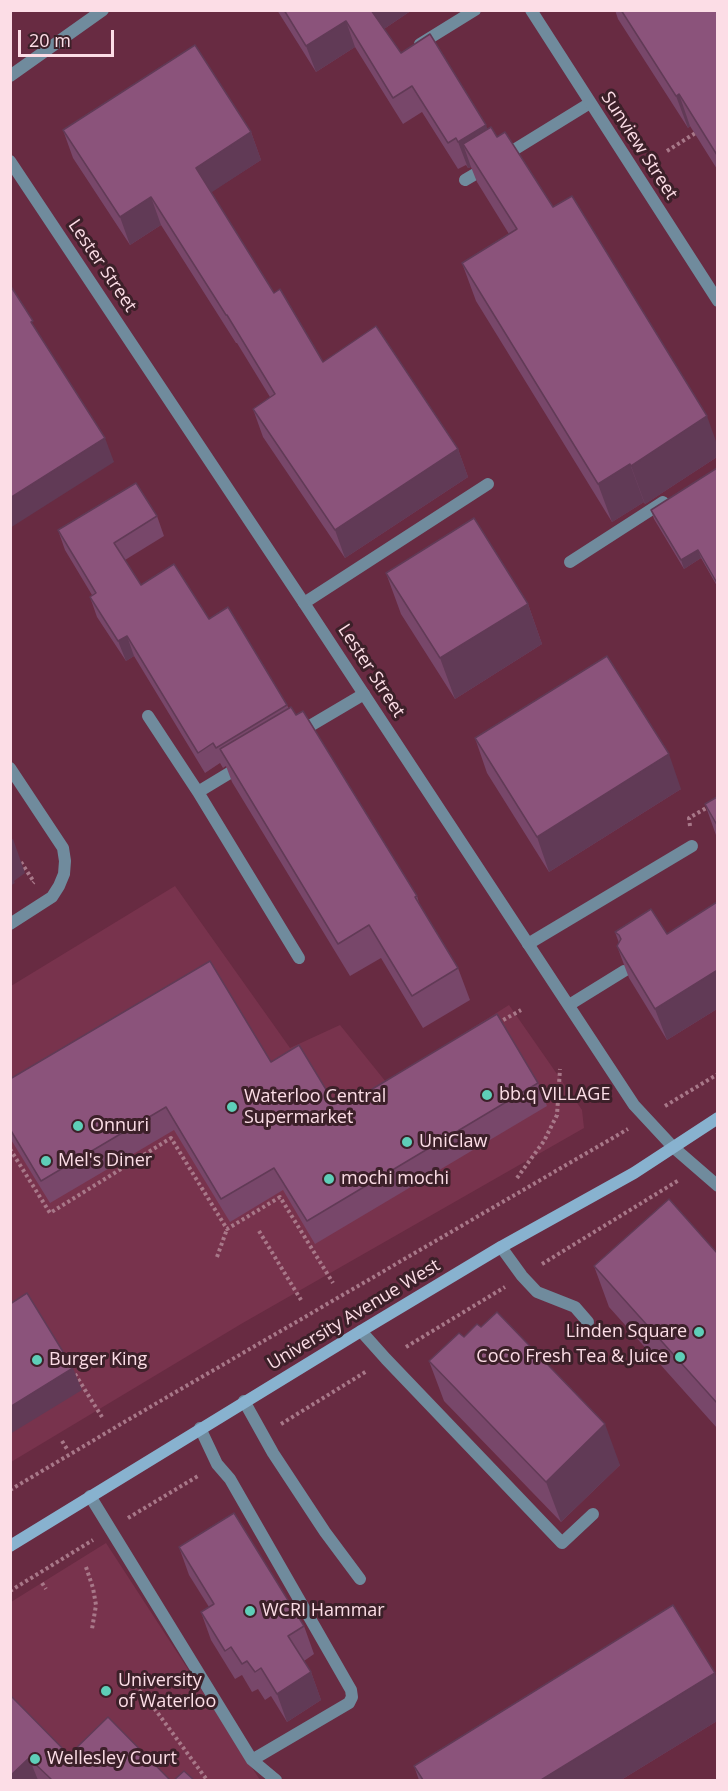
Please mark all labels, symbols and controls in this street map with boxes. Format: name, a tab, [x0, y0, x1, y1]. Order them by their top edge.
scale bar	[21, 18, 117, 56]
text: 20 m	[29, 28, 71, 52]
street label: Sunview Street	[596, 88, 682, 204]
street label: Lester Street	[63, 216, 141, 316]
street label: Lester Street	[333, 620, 409, 722]
place label: bb.q VILLAGE	[499, 1084, 610, 1106]
place label: Waterloo Central Supermarket	[244, 1086, 386, 1128]
marker: bb.q VILLAGE	[480, 1088, 494, 1102]
marker: Waterloo Central Supermarket	[225, 1100, 239, 1114]
place label: Onnuri	[90, 1115, 149, 1137]
marker: Onnuri	[71, 1119, 85, 1133]
place label: UniClaw	[419, 1131, 488, 1153]
marker: UniClaw	[400, 1135, 414, 1149]
place label: Mel's Diner	[58, 1150, 152, 1172]
marker: Mel's Diner	[39, 1154, 53, 1168]
place label: mochi mochi	[341, 1168, 449, 1190]
marker: mochi mochi	[322, 1172, 336, 1186]
street label: University Avenue West	[264, 1255, 444, 1375]
place label: Linden Square	[566, 1321, 687, 1343]
marker: Linden Square	[692, 1325, 706, 1339]
place label: CoCo Fresh Tea & Juice	[476, 1346, 668, 1368]
place label: Burger King	[49, 1349, 147, 1371]
marker: CoCo Fresh Tea & Juice	[673, 1350, 687, 1364]
marker: Burger King	[30, 1353, 44, 1367]
place label: WCRI Hammar	[262, 1600, 385, 1622]
marker: WCRI Hammar	[243, 1604, 257, 1618]
place label: University of Waterloo	[118, 1670, 216, 1712]
marker: University of Waterloo	[99, 1684, 113, 1698]
place label: Wellesley Court	[47, 1748, 177, 1770]
marker: Wellesley Court	[28, 1752, 42, 1766]

